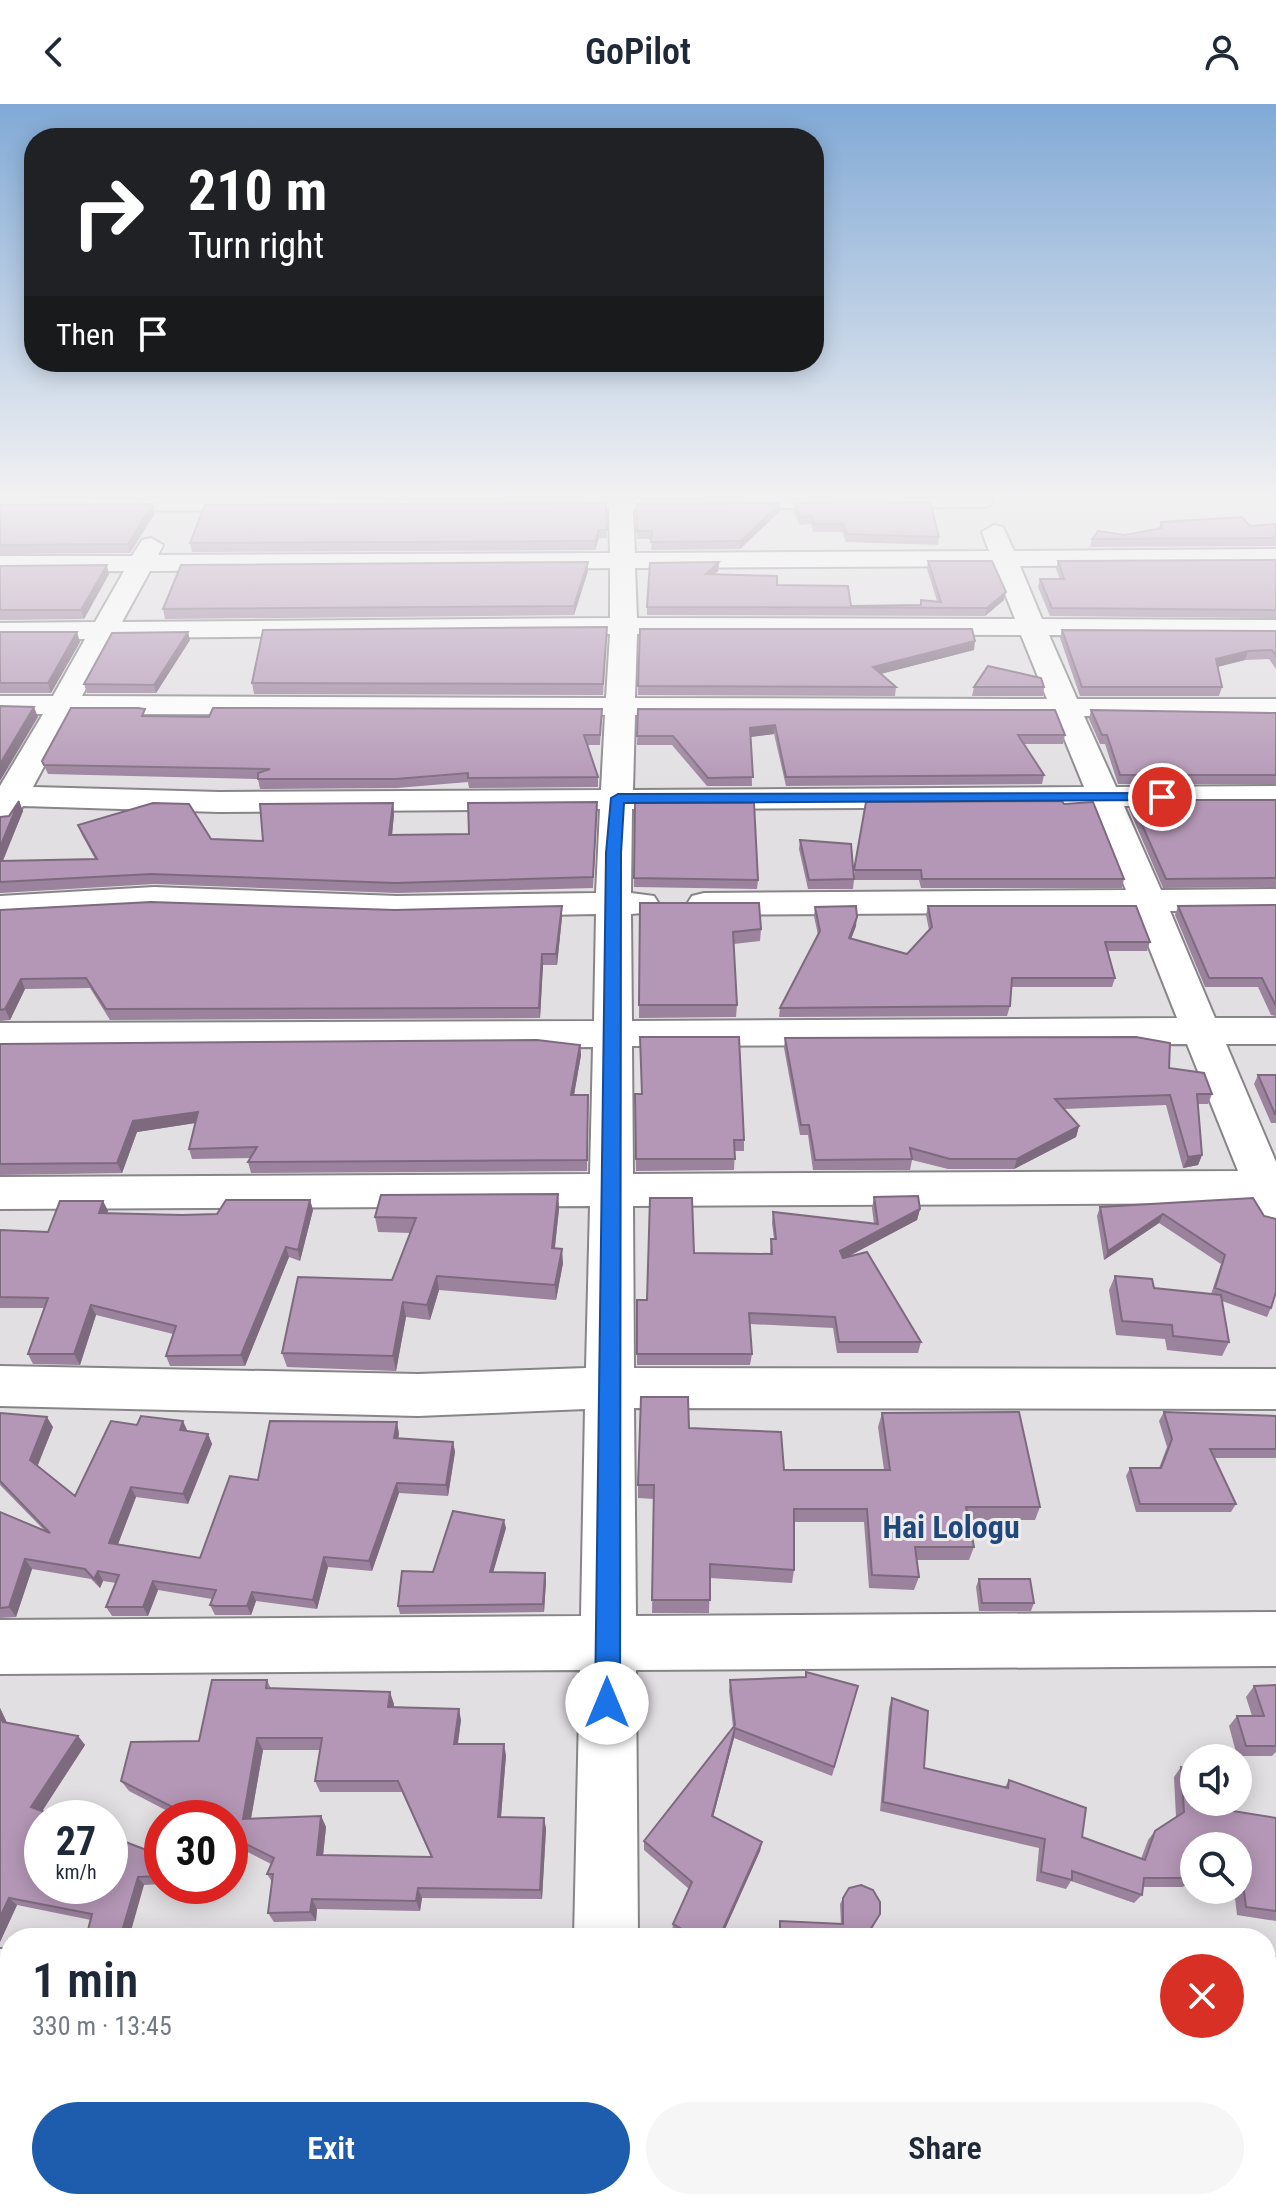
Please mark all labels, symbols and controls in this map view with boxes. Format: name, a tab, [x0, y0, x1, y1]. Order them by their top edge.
icon: back	[32, 30, 76, 74]
icon: person	[1200, 30, 1244, 74]
text: GoPilot	[585, 31, 691, 73]
text: 210 m	[188, 158, 327, 224]
icon: right	[56, 160, 160, 264]
text: Turn right	[188, 225, 324, 267]
icon: arrive	[131, 312, 175, 356]
text: Then	[56, 317, 115, 352]
pin	[1128, 763, 1196, 831]
icon: arrive	[1140, 775, 1184, 819]
district label: Hai Lologu	[882, 1508, 1020, 1546]
position arrow	[565, 1661, 649, 1745]
map controls	[1180, 1744, 1252, 1904]
button: sound	[1180, 1744, 1252, 1816]
speed limit sign: 30	[144, 1800, 248, 1904]
text: 27	[56, 1818, 96, 1865]
button: search	[1180, 1832, 1252, 1904]
text: km/h	[55, 1860, 97, 1884]
text: 1 min	[32, 1952, 138, 2009]
button: close	[1160, 1954, 1244, 2038]
text: 330 m · 13:45	[32, 2011, 172, 2041]
button: Exit	[32, 2102, 630, 2194]
button: Share	[646, 2102, 1244, 2194]

